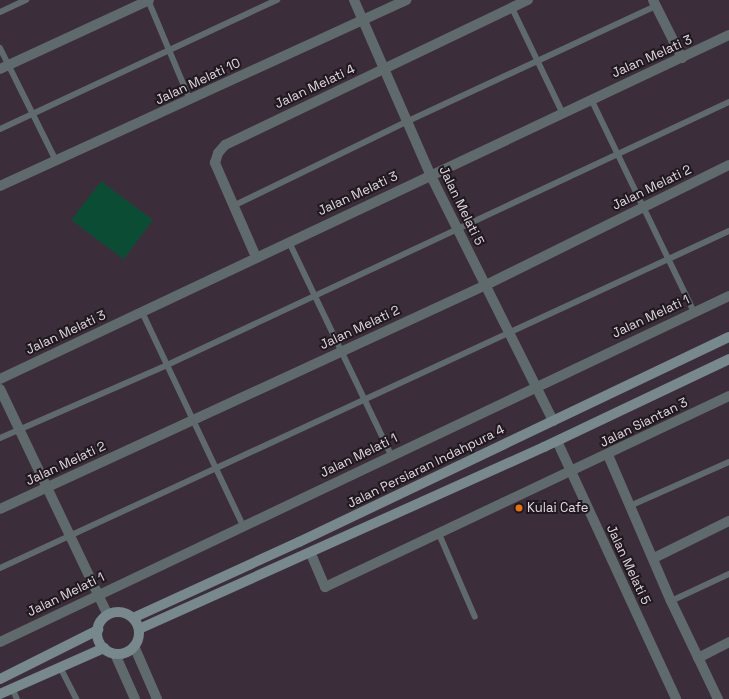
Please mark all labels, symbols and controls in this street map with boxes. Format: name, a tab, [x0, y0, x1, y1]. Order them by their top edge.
street label: Jalan Melati 3	[609, 32, 695, 82]
street label: Jalan Melati 10	[153, 55, 243, 109]
street label: Jalan Melati 4	[272, 62, 358, 112]
street label: Jalan Melati 2	[610, 162, 694, 214]
street label: Jalan Melati 5	[435, 164, 487, 248]
street label: Jalan Melati 3	[316, 169, 400, 219]
street label: Jalan Melati 1	[610, 292, 692, 342]
street label: Jalan Melati 2	[318, 303, 402, 353]
street label: Jalan Melati 3	[24, 308, 108, 358]
street label: Jalan Siantan 3	[598, 395, 690, 451]
street label: Jalan Persiaran Indahpura 4	[345, 422, 507, 512]
street label: Jalan Melati 1	[318, 431, 400, 481]
street label: Jalan Melati 2	[24, 439, 108, 489]
place label: Kulai Cafe	[527, 500, 588, 516]
marker: Kulai Cafe	[514, 503, 524, 513]
street label: Jalan Melati 5	[603, 523, 653, 607]
street label: Jalan Melati 1	[25, 570, 107, 620]

